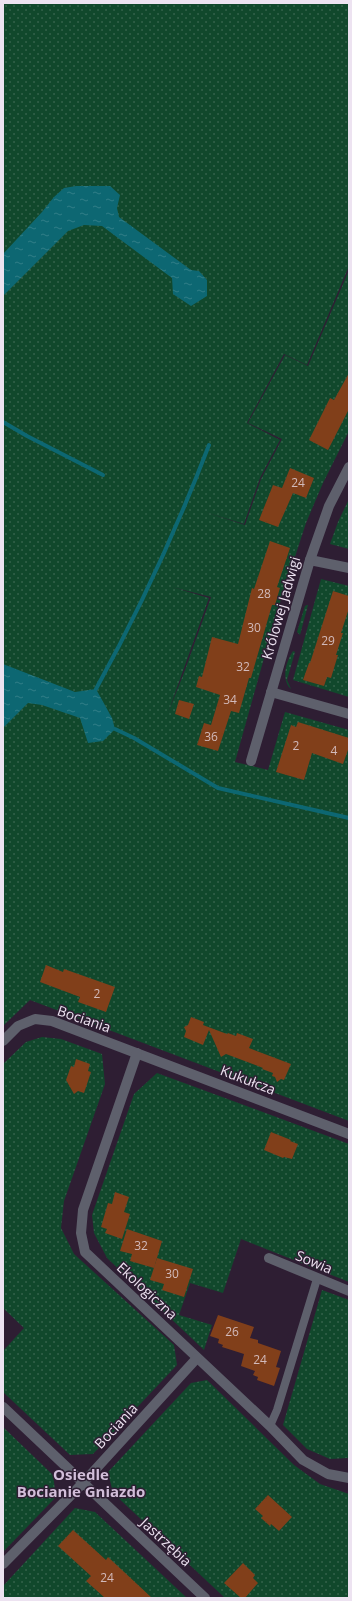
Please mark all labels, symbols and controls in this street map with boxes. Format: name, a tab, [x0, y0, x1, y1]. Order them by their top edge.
house number: 24	[291, 474, 305, 491]
street label: Królowej Jadwigi	[257, 554, 304, 662]
house number: 28	[257, 585, 271, 602]
house number: 30	[247, 619, 261, 636]
house number: 29	[321, 632, 335, 649]
house number: 32	[236, 658, 250, 675]
house number: 34	[223, 691, 237, 708]
house number: 36	[204, 728, 218, 745]
house number: 2	[293, 737, 300, 754]
house number: 4	[331, 742, 338, 759]
house number: 2	[94, 985, 101, 1002]
street label: Bociania	[55, 1001, 113, 1037]
street label: Kukułcza	[218, 1060, 279, 1099]
house number: 32	[134, 1237, 148, 1254]
street label: Sowia	[293, 1245, 336, 1278]
street label: Ekologiczna	[113, 1258, 182, 1324]
house number: 30	[165, 1265, 179, 1282]
house number: 26	[225, 1323, 239, 1340]
house number: 24	[253, 1351, 267, 1368]
street label: Bociania	[90, 1399, 141, 1452]
district label: Osiedle Bocianie Gniazdo	[17, 1464, 145, 1501]
street label: Jastrzębia	[135, 1512, 196, 1570]
house number: 24	[100, 1569, 114, 1586]

